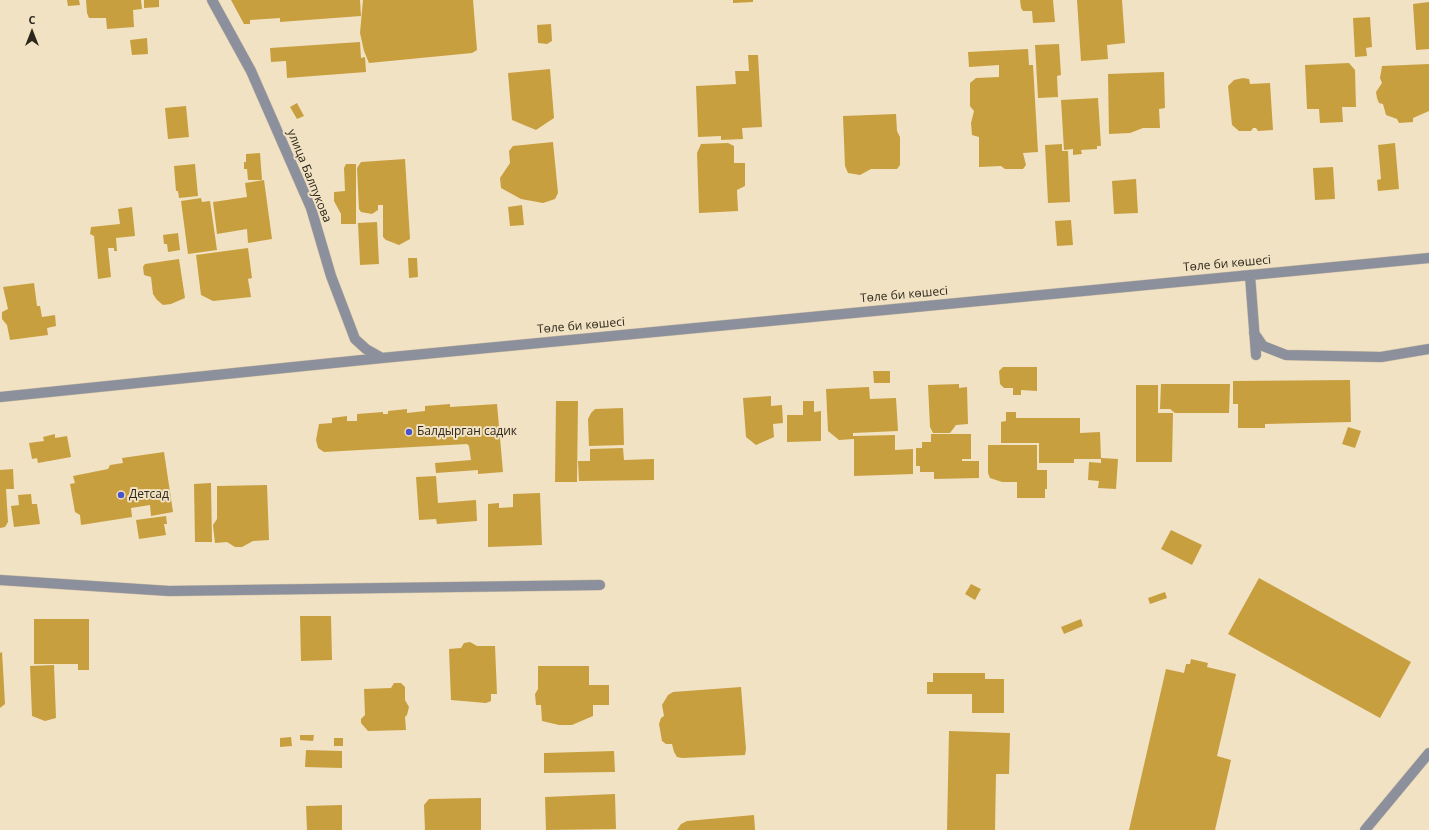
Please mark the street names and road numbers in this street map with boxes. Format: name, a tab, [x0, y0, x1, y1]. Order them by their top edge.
street label: улица Балпукова	[284, 127, 334, 225]
street label: Төле би көшесі	[1183, 253, 1271, 275]
street label: Төле би көшесі	[860, 284, 948, 306]
street label: Төле би көшесі	[537, 315, 625, 337]

